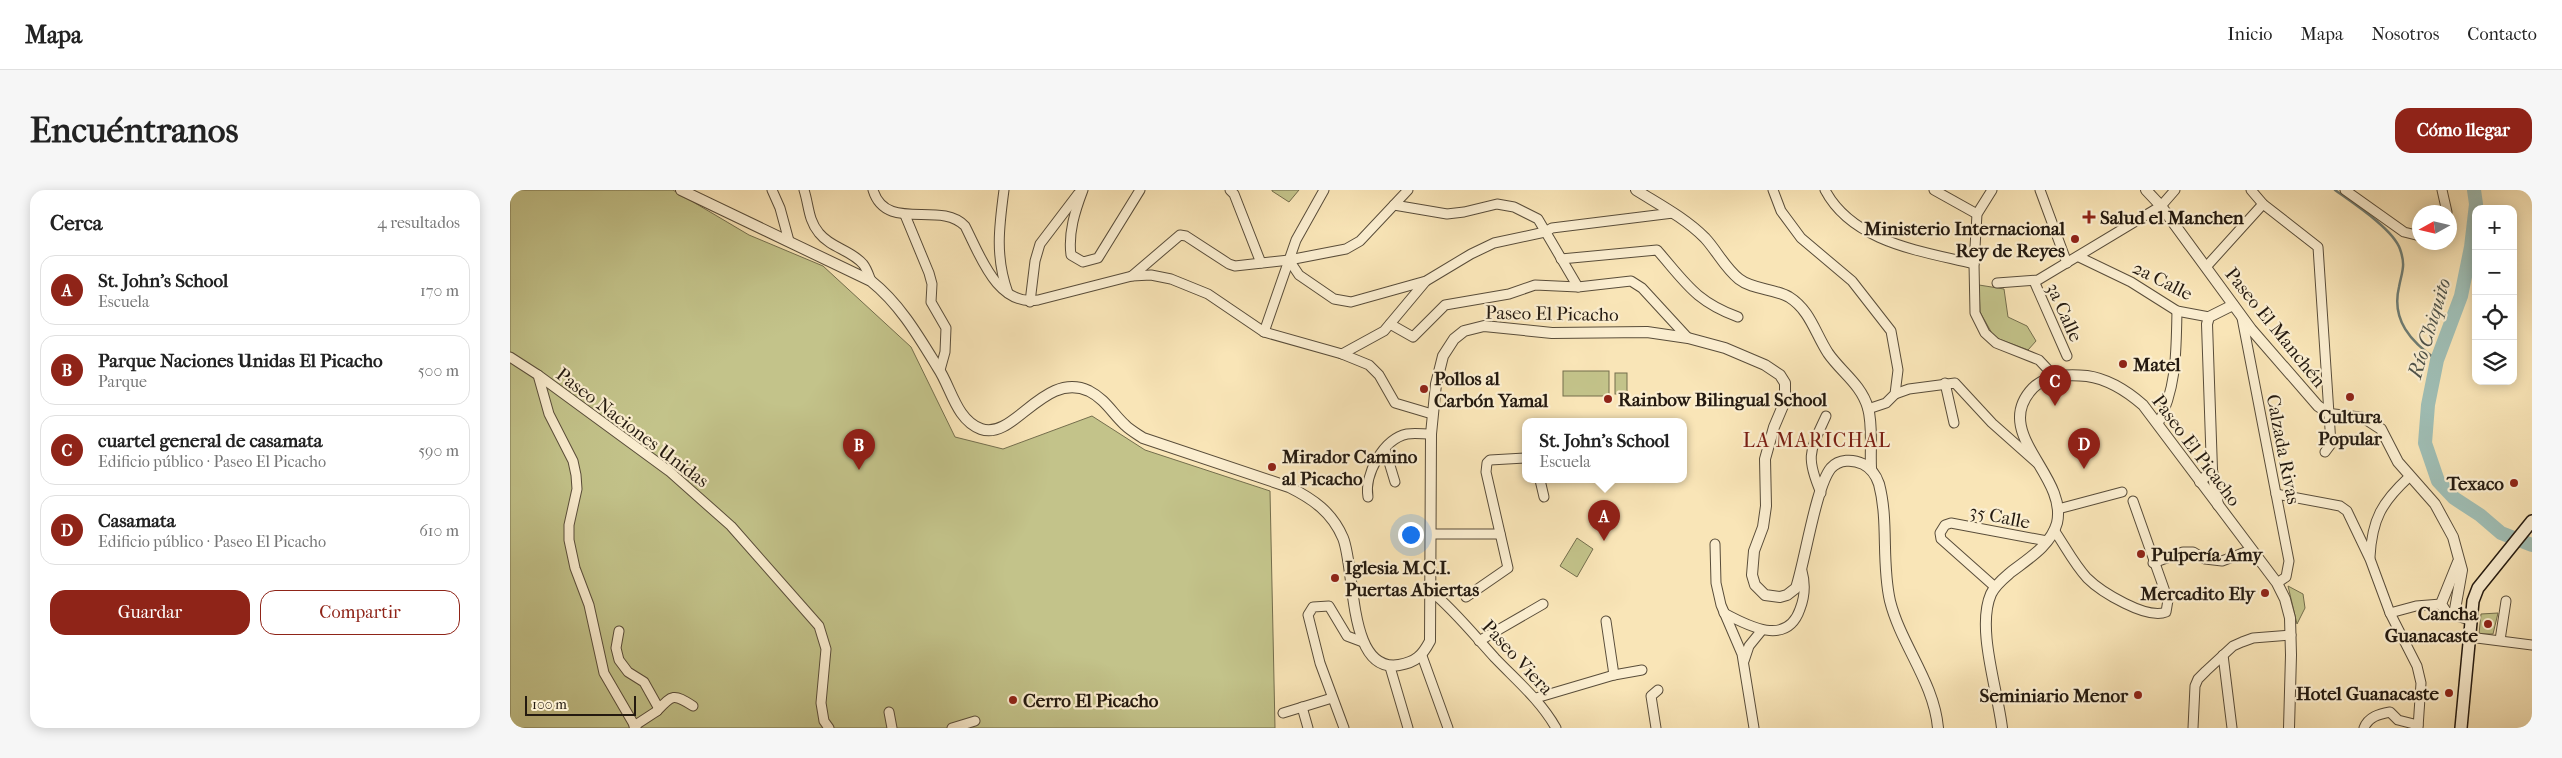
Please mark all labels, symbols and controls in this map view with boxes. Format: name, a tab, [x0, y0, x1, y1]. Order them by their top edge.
text: Mapa	[25, 21, 82, 49]
text: Inicio	[2228, 24, 2273, 45]
text: Mapa	[2301, 24, 2343, 45]
text: Nosotros	[2371, 24, 2439, 45]
text: Contacto	[2467, 24, 2537, 45]
button: Cómo llegar	[2395, 108, 2532, 153]
text: Encuéntranos	[30, 110, 238, 151]
north arrow	[2412, 205, 2457, 250]
map controls	[2472, 205, 2517, 385]
button: +	[2472, 205, 2517, 250]
place label: Salud el Manchen	[2100, 207, 2245, 229]
marker: Salud el Manchen	[2082, 210, 2096, 224]
text: Cerca	[50, 211, 102, 235]
text: 4 resultados	[377, 213, 460, 232]
place label: Ministerio Internacional Rey de Reyes	[1863, 218, 2066, 262]
marker: Ministerio Internacional Rey de Reyes	[2069, 233, 2081, 245]
button: −	[2472, 250, 2517, 295]
street label: 2a Calle	[2129, 257, 2196, 305]
street label: Paseo El Manchén	[2220, 263, 2330, 392]
text: St. John's School	[98, 270, 228, 292]
water label: Río Chiquito	[2403, 275, 2456, 383]
street label: 3a Calle	[2041, 280, 2087, 345]
text: A	[62, 281, 72, 300]
text: 170 m	[420, 281, 459, 300]
text: Escuela	[98, 292, 149, 311]
button: locate	[2472, 295, 2517, 340]
street label: Paseo El Picacho	[1485, 302, 1619, 326]
button: layers	[2472, 340, 2517, 385]
text: Parque Naciones Unidas El Picacho	[98, 350, 383, 372]
place label: Matel	[2132, 354, 2181, 376]
marker: Matel	[2117, 358, 2129, 370]
text: B	[62, 361, 72, 380]
text: 500 m	[418, 361, 459, 380]
street label: Paseo Naciones Unidas	[552, 363, 713, 492]
pin: C	[2039, 365, 2071, 406]
place label: Pollos al Carbón Yamal	[1434, 368, 1549, 412]
text: Parque	[98, 372, 147, 391]
marker: Pollos al Carbón Yamal	[1418, 383, 1430, 395]
place label: Rainbow Bilingual School	[1618, 389, 1828, 411]
street label: Paseo El Picacho	[2147, 391, 2245, 511]
marker: Cultura Popular	[2344, 391, 2356, 403]
street label: Calzada Rivas	[2262, 392, 2304, 506]
marker: Rainbow Bilingual School	[1602, 393, 1614, 405]
place label: Cultura Popular	[2318, 406, 2383, 450]
popup	[1522, 418, 1687, 483]
pin: D	[2068, 428, 2100, 469]
pin: B	[843, 429, 875, 470]
district label: LA MARICHAL	[1743, 429, 1891, 452]
text: cuartel general de casamata	[98, 430, 323, 452]
text: St. John's School	[1539, 430, 1670, 452]
text: C	[62, 441, 72, 460]
text: 590 m	[418, 441, 459, 460]
place label: Mirador Camino al Picacho	[1281, 446, 1418, 490]
text: Edificio público · Paseo El Picacho	[98, 452, 326, 471]
text: Escuela	[1539, 452, 1591, 471]
marker: Mirador Camino al Picacho	[1266, 461, 1278, 473]
place label: Texaco	[2446, 473, 2504, 495]
marker: Texaco	[2508, 477, 2520, 489]
pin: A	[1588, 500, 1620, 541]
street label: 35 Calle	[1968, 500, 2032, 534]
text: Casamata	[98, 510, 176, 532]
text: D	[61, 521, 73, 540]
text: 610 m	[419, 521, 459, 540]
your location	[1398, 522, 1424, 548]
text: Edificio público · Paseo El Picacho	[98, 532, 326, 551]
place label: Pulpería Amy	[2151, 544, 2263, 566]
marker: Pulpería Amy	[2135, 548, 2147, 560]
place label: Iglesia M.C.I. Puertas Abiertas	[1345, 557, 1479, 601]
marker: Iglesia M.C.I. Puertas Abiertas	[1329, 572, 1341, 584]
place label: Mercadito Ely	[2139, 583, 2256, 605]
marker: Mercadito Ely	[2259, 587, 2271, 599]
button: Guardar	[50, 590, 250, 635]
button: Compartir	[260, 590, 460, 635]
place label: Cancha Guanacaste	[2385, 603, 2479, 647]
street label: Paseo Viera	[1477, 616, 1558, 700]
marker: Cancha Guanacaste	[2482, 618, 2494, 630]
place label: Hotel Guanacaste	[2296, 683, 2440, 705]
place label: Seminiario Menor	[1980, 685, 2129, 707]
marker: Hotel Guanacaste	[2443, 687, 2455, 699]
marker: Seminiario Menor	[2132, 689, 2144, 701]
place label: Cerro El Picacho	[1023, 690, 1159, 712]
scale bar	[525, 693, 636, 716]
marker: Cerro El Picacho	[1007, 694, 1019, 706]
text: 100 m	[532, 696, 567, 713]

